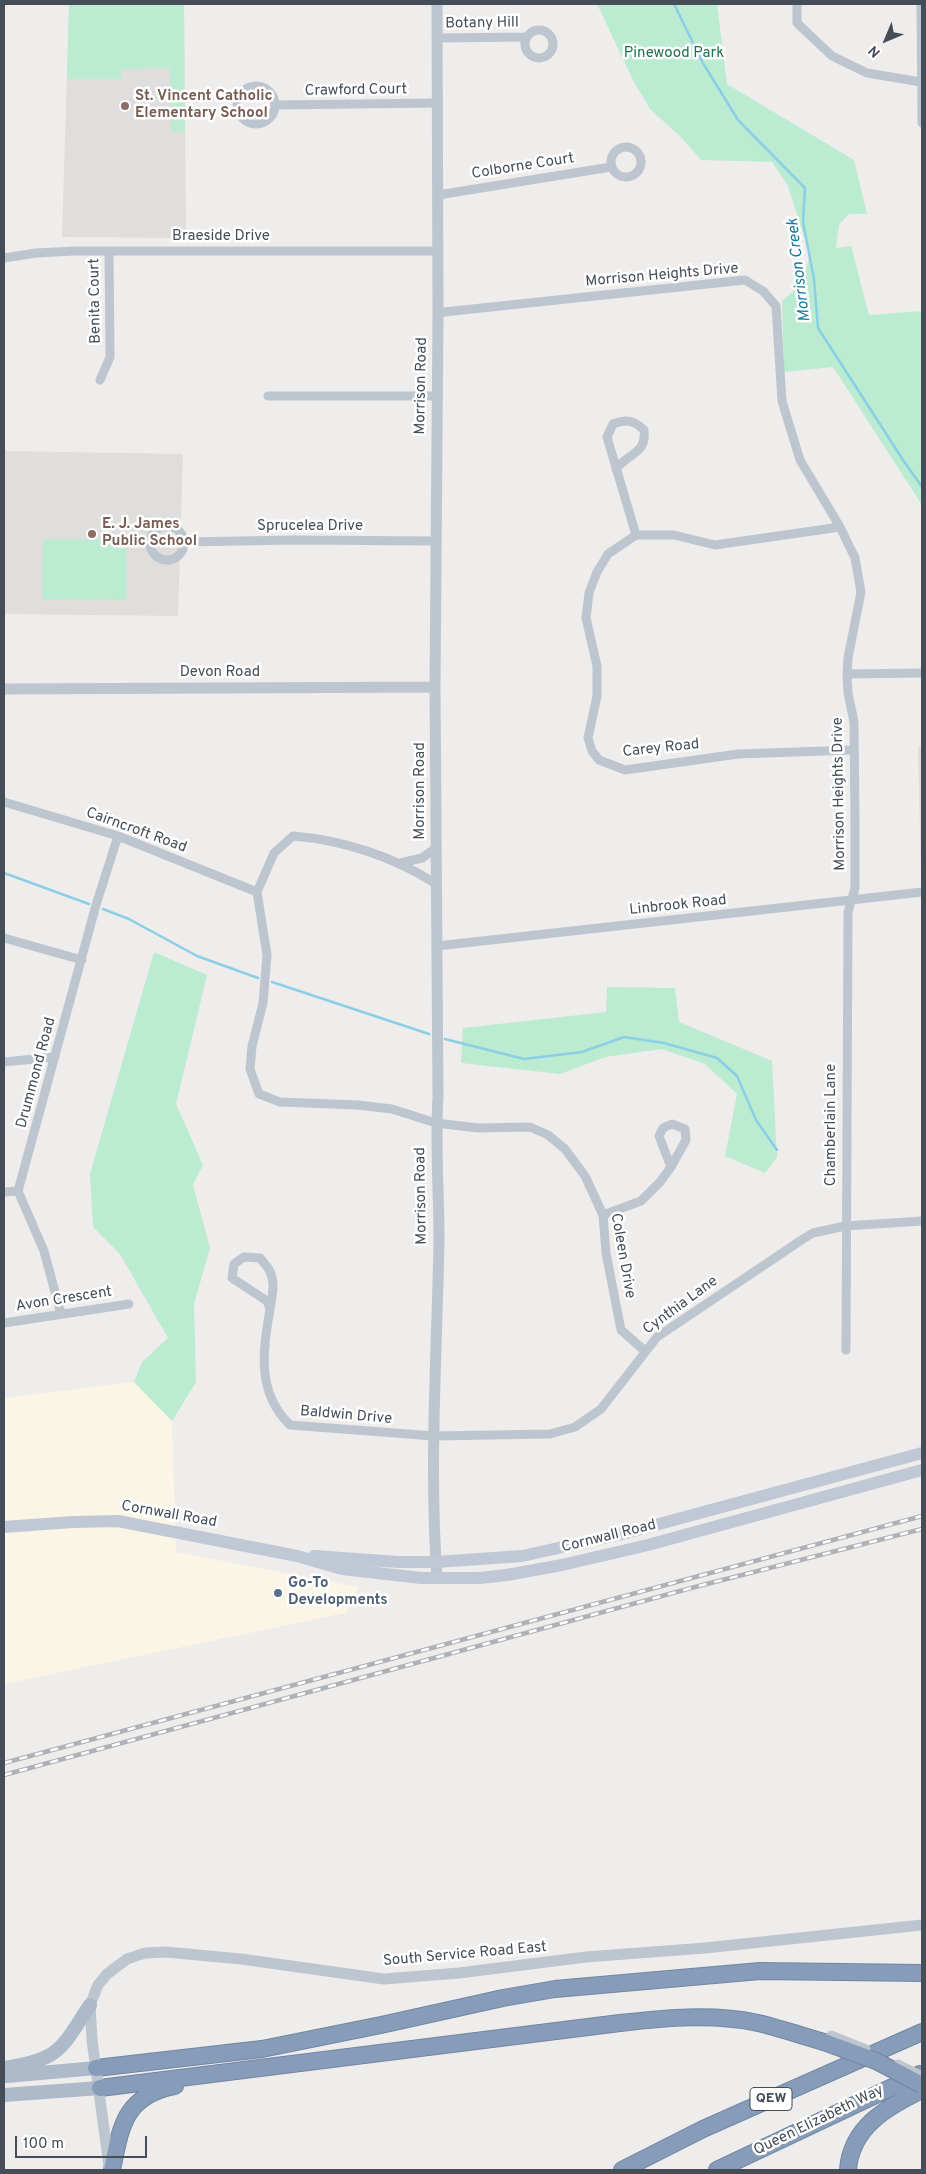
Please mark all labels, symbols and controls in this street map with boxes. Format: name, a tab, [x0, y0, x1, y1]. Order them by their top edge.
street label: Botany Hill	[445, 14, 519, 34]
north arrow	[861, 15, 911, 65]
text: N	[865, 41, 885, 61]
park label: Pinewood Park	[624, 45, 724, 63]
street label: Crawford Court	[305, 81, 407, 101]
place label: St. Vincent Catholic Elementary School	[135, 88, 273, 123]
marker: St. Vincent Catholic Elementary School	[119, 100, 131, 112]
street label: Colborne Court	[470, 150, 576, 184]
water label: Morrison Creek	[784, 217, 816, 323]
street label: Braeside Drive	[172, 228, 270, 246]
street label: Benita Court	[86, 258, 106, 344]
street label: Morrison Heights Drive	[585, 260, 739, 292]
street label: Morrison Road	[412, 337, 432, 435]
place label: E. J. James Public School	[102, 516, 197, 551]
street label: Sprucelea Drive	[257, 518, 363, 536]
marker: E. J. James Public School	[86, 528, 98, 540]
street label: Devon Road	[180, 664, 260, 682]
street label: Morrison Heights Drive	[830, 717, 850, 871]
street label: Carey Road	[622, 736, 700, 762]
street label: Morrison Road	[412, 742, 430, 840]
street label: Cairncroft Road	[83, 804, 189, 858]
street label: Linbrook Road	[629, 892, 727, 920]
street label: Drummond Road	[14, 1016, 60, 1130]
street label: Chamberlain Lane	[823, 1064, 841, 1186]
street label: Morrison Road	[412, 1147, 432, 1245]
street label: Coleen Drive	[606, 1212, 638, 1300]
street label: Cynthia Lane	[640, 1273, 722, 1339]
street label: Avon Crescent	[15, 1284, 113, 1316]
street label: Baldwin Drive	[299, 1403, 393, 1429]
street label: Cornwall Road	[120, 1498, 218, 1532]
street label: Cornwall Road	[560, 1517, 658, 1557]
place label: Go-To Developments	[288, 1575, 388, 1610]
marker: Go-To Developments	[272, 1587, 284, 1599]
street label: South Service Road East	[382, 1939, 548, 1971]
street label: Queen Elizabeth Way	[751, 2082, 887, 2160]
road number: QEW	[750, 2088, 792, 2110]
scale bar	[18, 2126, 150, 2158]
text: 100 m	[23, 2135, 64, 2154]

